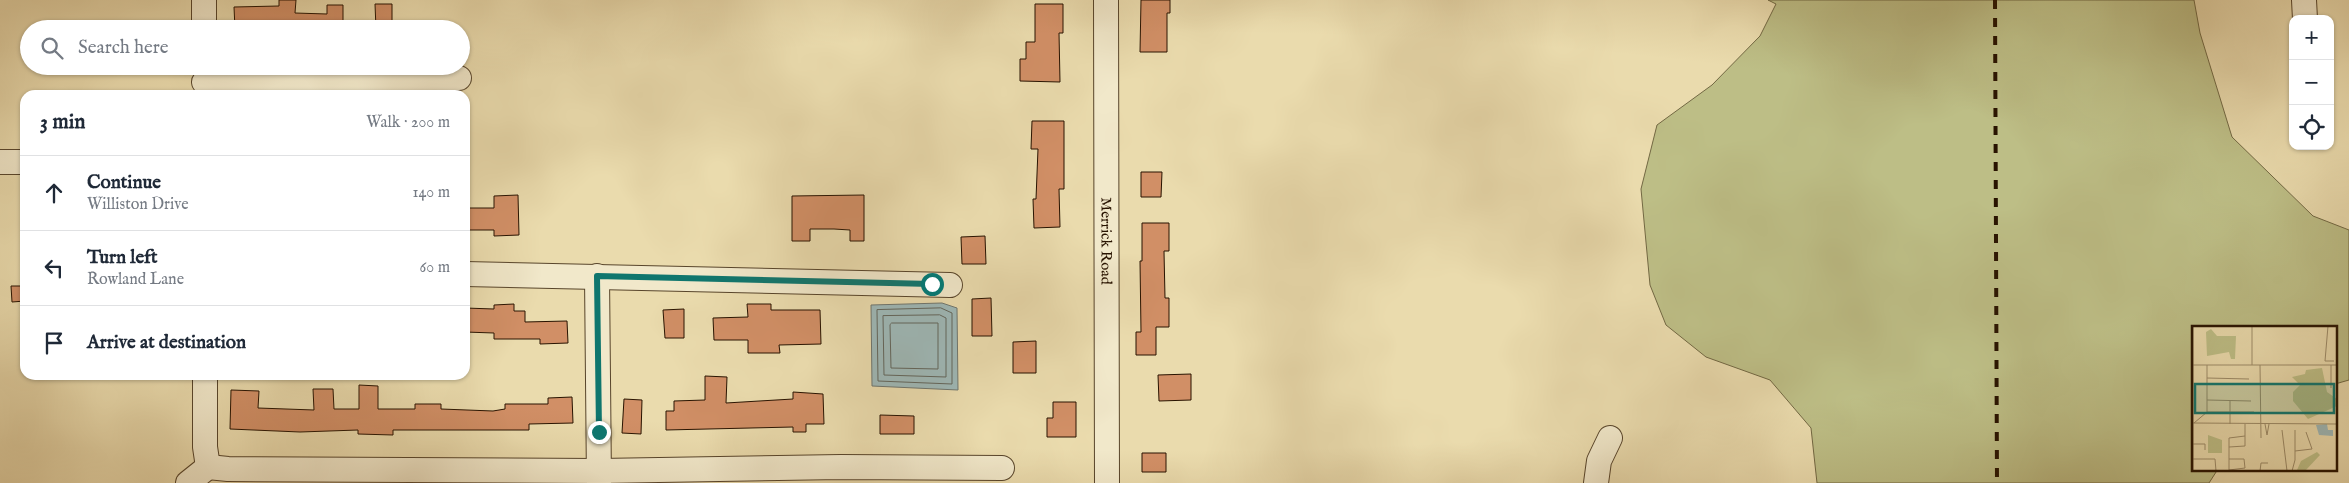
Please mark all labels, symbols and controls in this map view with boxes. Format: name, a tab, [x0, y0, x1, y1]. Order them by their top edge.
map controls	[2289, 15, 2334, 150]
button: +	[2289, 15, 2334, 60]
search box	[20, 20, 470, 75]
icon: search	[38, 34, 66, 62]
text: Search here	[78, 36, 169, 60]
button: −	[2289, 60, 2334, 105]
button: locate	[2289, 105, 2334, 150]
text: 3 min	[40, 109, 85, 136]
text: Walk · 200 m	[366, 113, 450, 133]
text: Continue	[87, 171, 161, 195]
icon: ahead	[40, 179, 68, 207]
text: 140 m	[412, 183, 450, 203]
text: Williston Drive	[87, 195, 189, 215]
street label: Merrick Road	[1097, 197, 1116, 286]
text: Turn left	[87, 246, 158, 270]
icon: left	[40, 254, 68, 282]
text: 60 m	[420, 258, 450, 278]
text: Rowland Lane	[87, 270, 184, 290]
route start	[921, 273, 944, 296]
inset map	[2192, 326, 2336, 470]
icon: arrive	[40, 329, 68, 357]
text: Arrive at destination	[87, 331, 246, 355]
route end	[588, 421, 611, 444]

